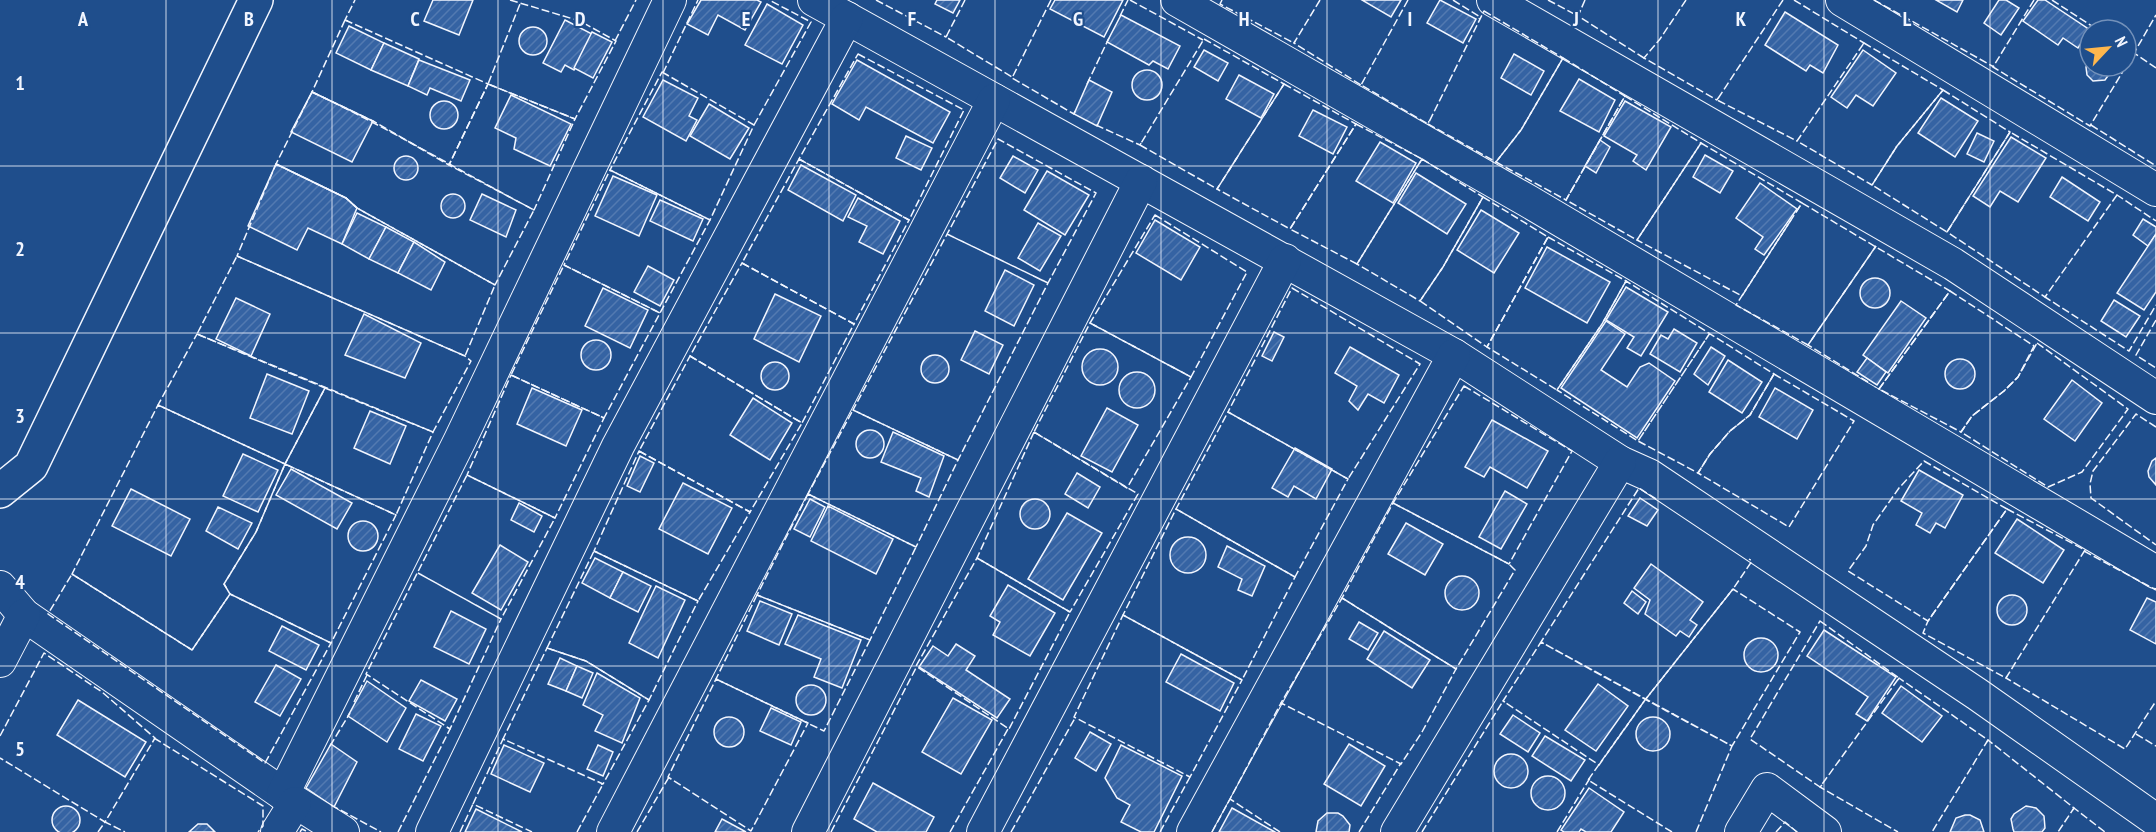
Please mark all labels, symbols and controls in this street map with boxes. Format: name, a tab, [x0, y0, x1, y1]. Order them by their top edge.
text: A	[77, 6, 89, 32]
text: B	[244, 6, 254, 32]
text: C	[410, 6, 420, 32]
text: D	[575, 6, 586, 32]
text: E	[742, 6, 750, 32]
text: F	[908, 6, 916, 32]
text: G	[1073, 6, 1083, 32]
text: H	[1239, 6, 1249, 32]
text: I	[1408, 6, 1412, 32]
text: J	[1572, 6, 1579, 32]
text: K	[1736, 6, 1747, 32]
text: L	[1903, 6, 1912, 32]
north arrow	[2078, 18, 2138, 78]
text: N	[2111, 33, 2132, 50]
text: 1	[15, 70, 25, 96]
text: 2	[15, 236, 25, 262]
text: 3	[15, 403, 25, 429]
text: 4	[15, 569, 25, 595]
text: 5	[15, 736, 25, 762]

